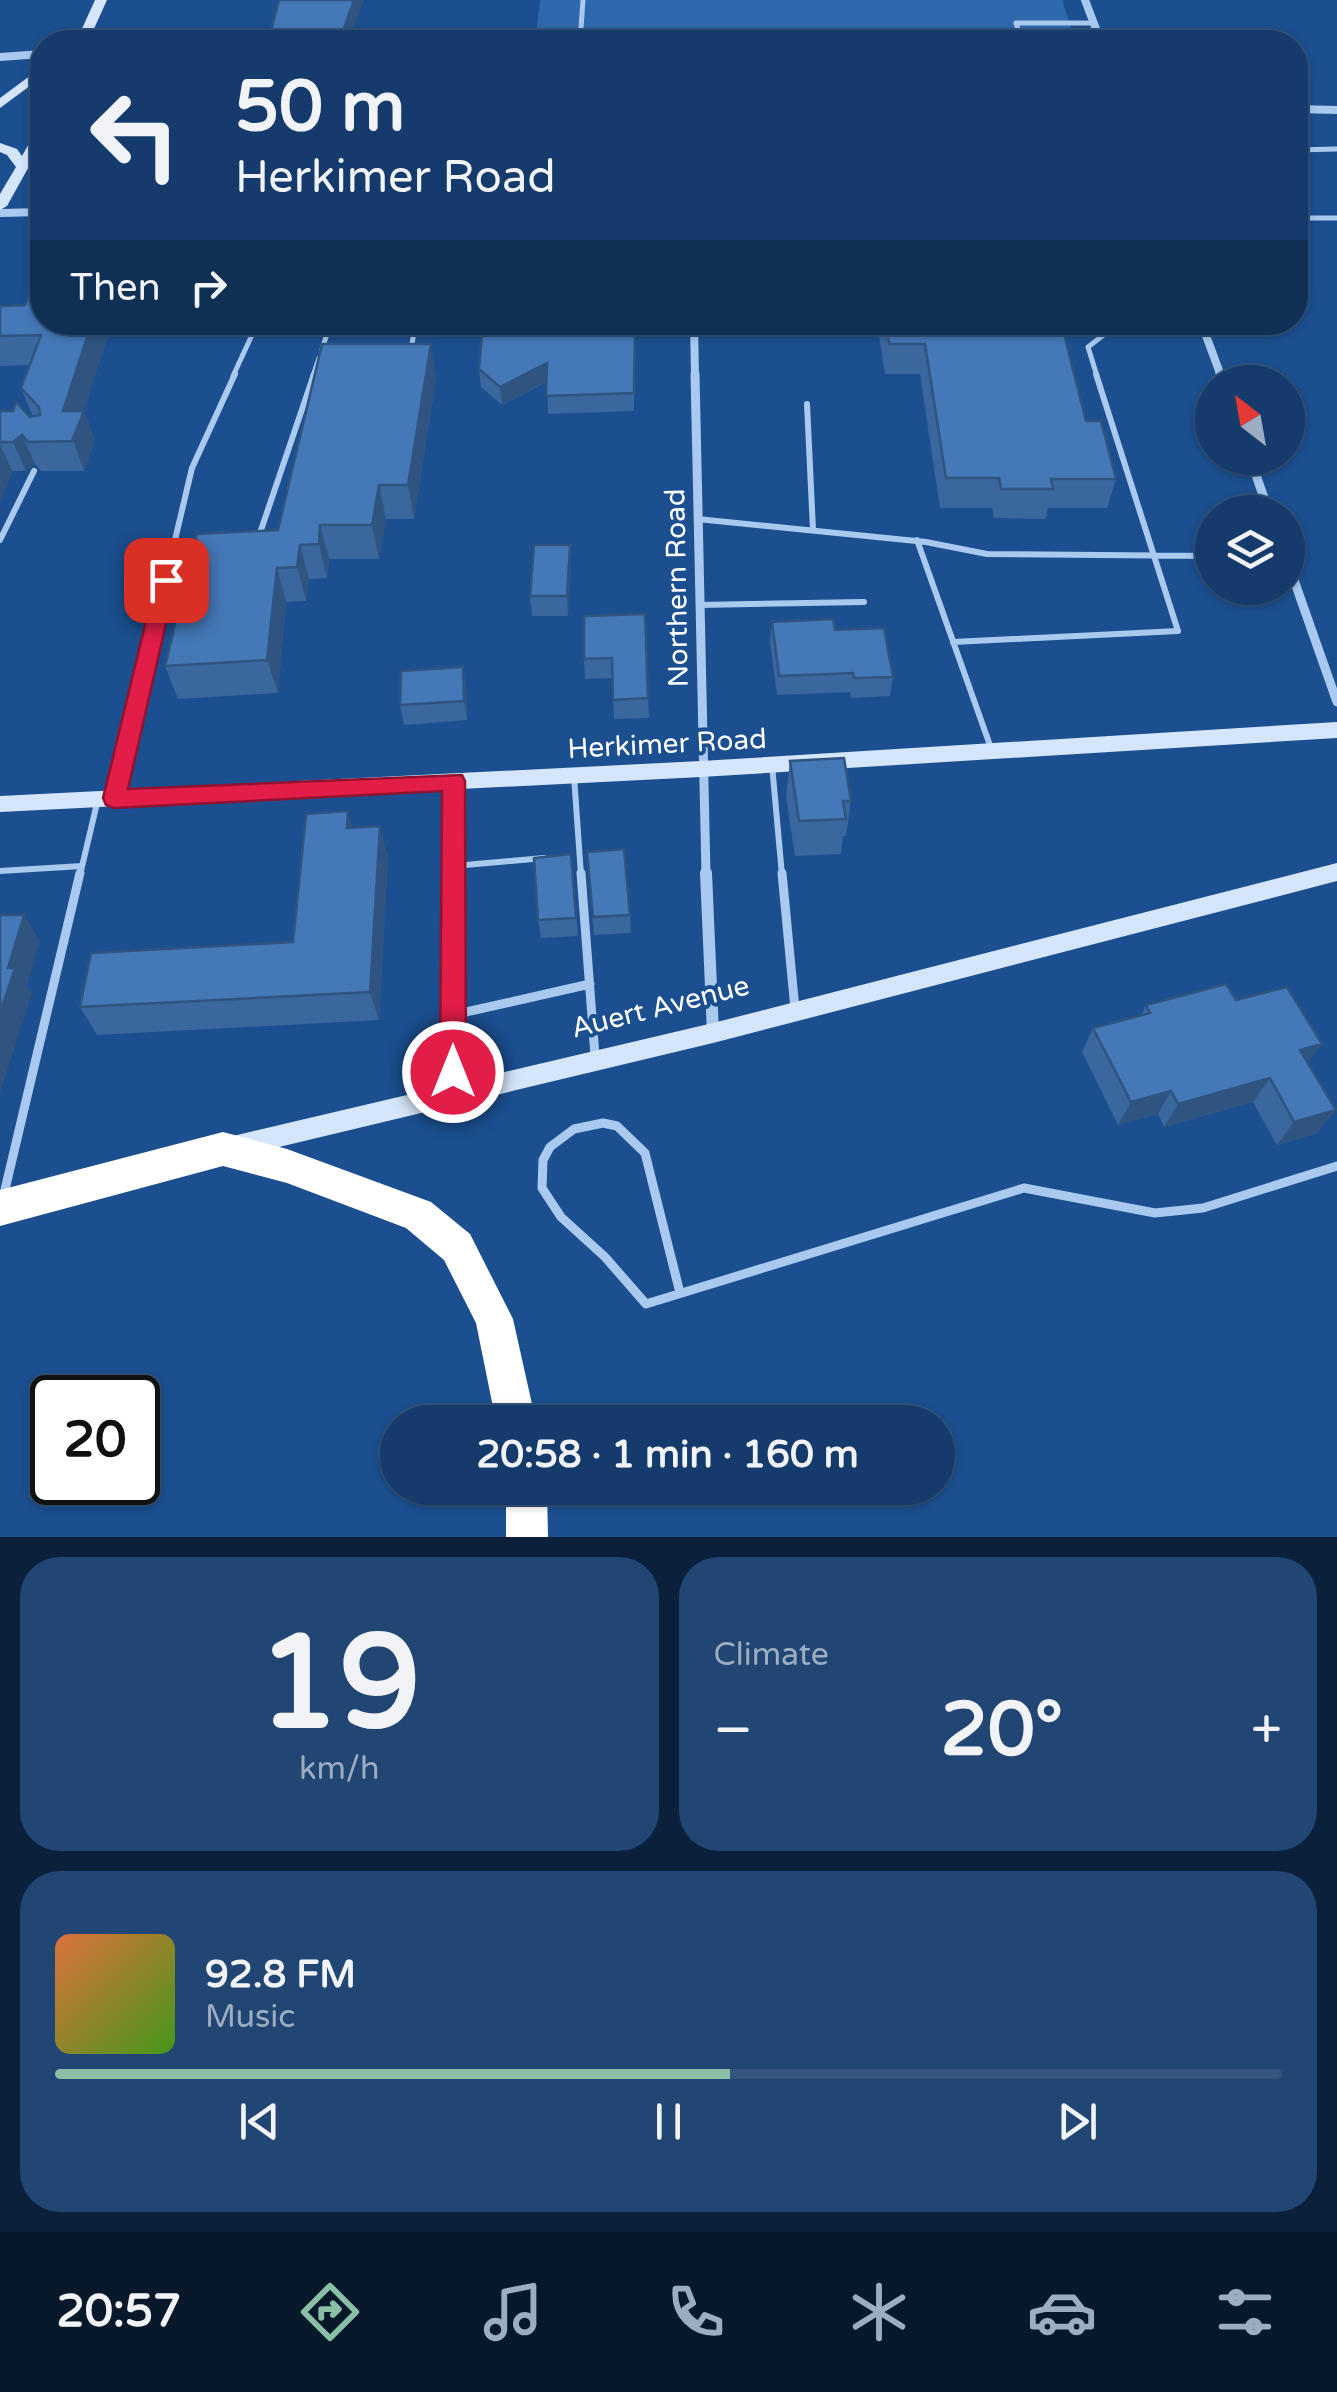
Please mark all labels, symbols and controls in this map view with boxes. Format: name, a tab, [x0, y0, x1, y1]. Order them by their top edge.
text: 50 m	[235, 66, 405, 150]
icon: left	[70, 70, 200, 200]
text: Herkimer Road	[235, 151, 556, 205]
icon: right	[181, 260, 236, 315]
text: Then	[70, 265, 161, 311]
north arrow	[1195, 365, 1305, 475]
map controls	[1195, 365, 1305, 605]
street label: Northern Road	[658, 488, 696, 688]
button: layers	[1195, 495, 1305, 605]
pin	[124, 538, 209, 623]
icon: arrive	[139, 553, 194, 608]
street label: Herkimer Road	[567, 722, 768, 766]
street label: Auert Avenue	[568, 968, 753, 1046]
position arrow	[401, 1020, 505, 1124]
speed limit sign: 20	[30, 1375, 160, 1505]
text: 20:58 · 1 min · 160 m	[476, 1432, 859, 1478]
text: 19	[258, 1607, 421, 1763]
text: Climate	[714, 1636, 829, 1674]
text: 20°	[941, 1685, 1063, 1775]
text: −	[714, 1698, 753, 1764]
text: +	[1251, 1698, 1282, 1764]
text: km/h	[299, 1750, 379, 1788]
text: 92.8 FM	[205, 1952, 356, 1998]
text: Music	[205, 1998, 295, 2036]
icon: previous	[232, 2094, 287, 2149]
icon: pause	[641, 2094, 696, 2149]
icon: next	[1050, 2094, 1105, 2149]
icon: directions	[295, 2277, 365, 2347]
icon: music	[478, 2277, 548, 2347]
icon: phone	[661, 2277, 731, 2347]
icon: climate	[844, 2277, 914, 2347]
icon: car	[1027, 2277, 1097, 2347]
icon: filters	[1210, 2277, 1280, 2347]
text: 20:57	[57, 2285, 181, 2339]

